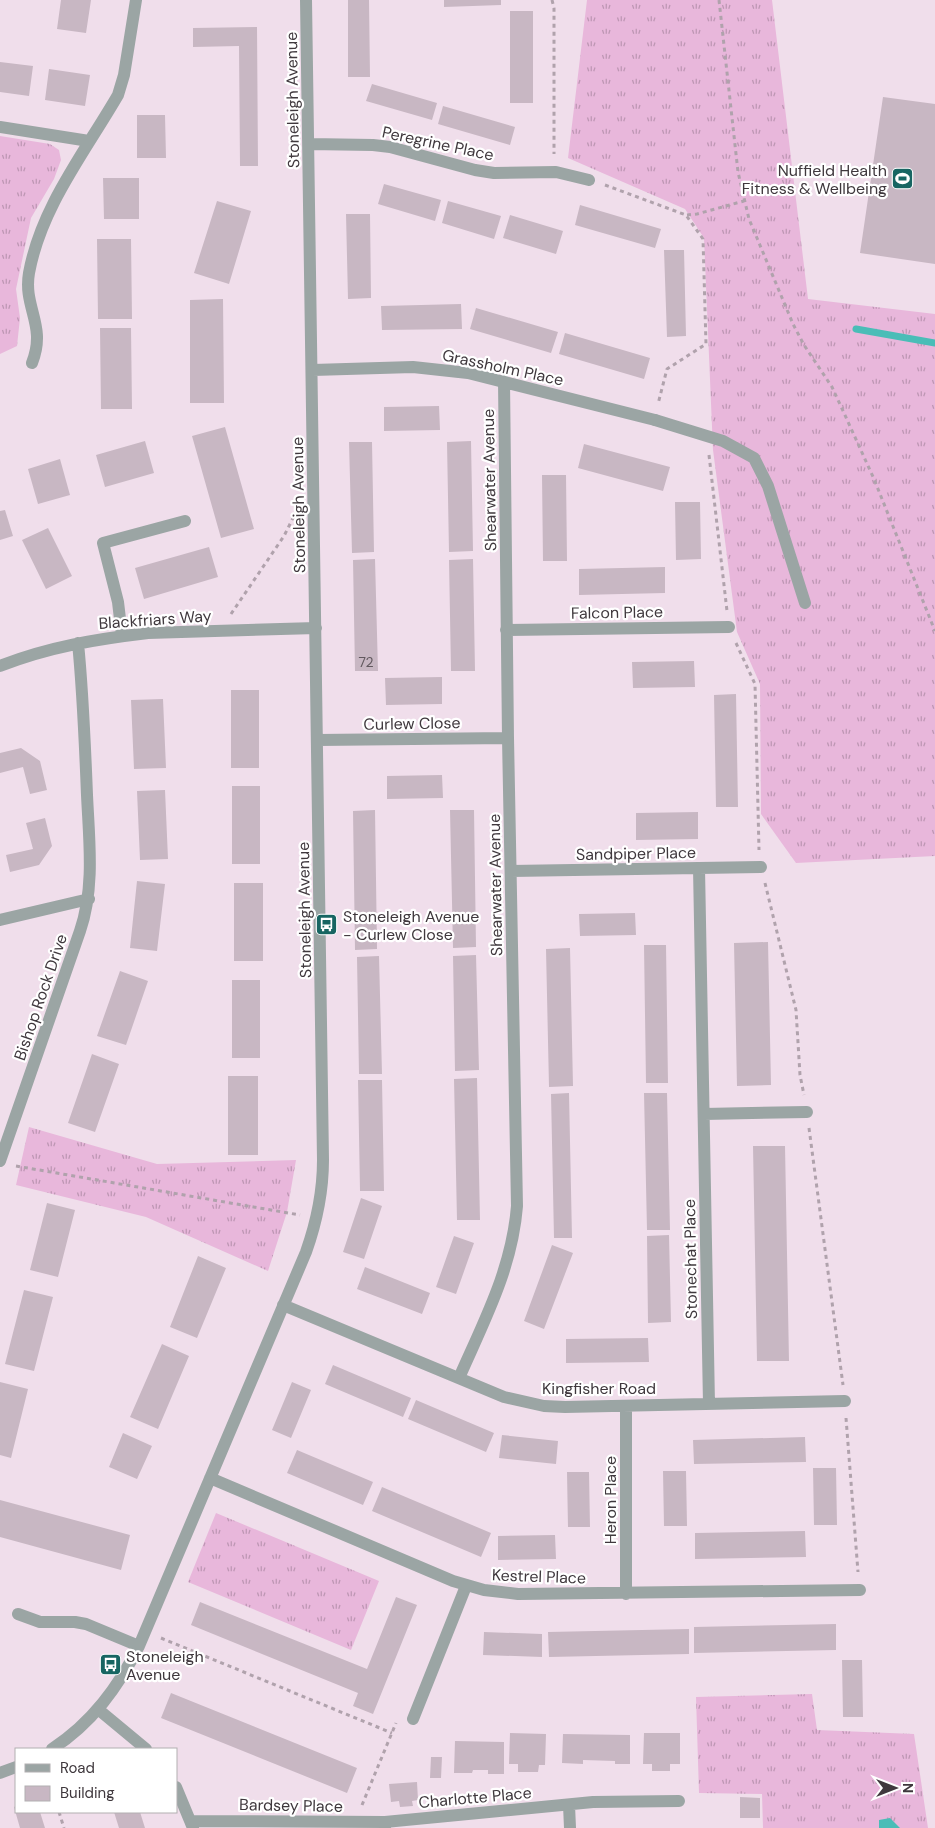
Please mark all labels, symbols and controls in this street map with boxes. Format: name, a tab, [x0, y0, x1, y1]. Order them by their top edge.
street label: Stoneleigh Avenue	[281, 32, 304, 168]
street label: Peregrine Place	[380, 121, 496, 166]
place label: Nuffield Health Fitness & Wellbeing	[742, 160, 887, 199]
sports icon: Nuffield Health Fitness & Wellbeing	[891, 167, 915, 191]
street label: Grassholm Place	[440, 344, 565, 391]
street label: Shearwater Avenue	[478, 409, 501, 551]
street label: Stoneleigh Avenue	[287, 437, 310, 573]
street label: Falcon Place	[571, 601, 663, 624]
street label: Blackfriars Way	[98, 605, 212, 634]
house number: 72	[358, 653, 374, 671]
street label: Curlew Close	[363, 712, 461, 735]
street label: Shearwater Avenue	[484, 814, 507, 956]
street label: Stoneleigh Avenue	[293, 842, 316, 978]
street label: Sandpiper Place	[576, 842, 696, 865]
place label: Stoneleigh Avenue - Curlew Close	[343, 906, 479, 945]
bus stop icon: Stoneleigh Avenue - Curlew Close	[315, 913, 339, 937]
street label: Bishop Rock Drive	[9, 931, 72, 1063]
street label: Stonechat Place	[679, 1199, 702, 1319]
street label: Kingfisher Road	[542, 1378, 656, 1399]
street label: Heron Place	[600, 1456, 621, 1544]
street label: Kestrel Place	[492, 1564, 586, 1589]
place label: Stoneleigh Avenue	[126, 1646, 204, 1685]
bus stop icon: Stoneleigh Avenue	[98, 1653, 122, 1677]
legend	[15, 1748, 178, 1813]
text: Road	[60, 1758, 95, 1778]
north arrow	[870, 1763, 920, 1813]
street label: Charlotte Place	[418, 1782, 532, 1813]
text: Building	[60, 1783, 115, 1803]
text: N	[899, 1783, 917, 1793]
street label: Bardsey Place	[239, 1794, 343, 1817]

